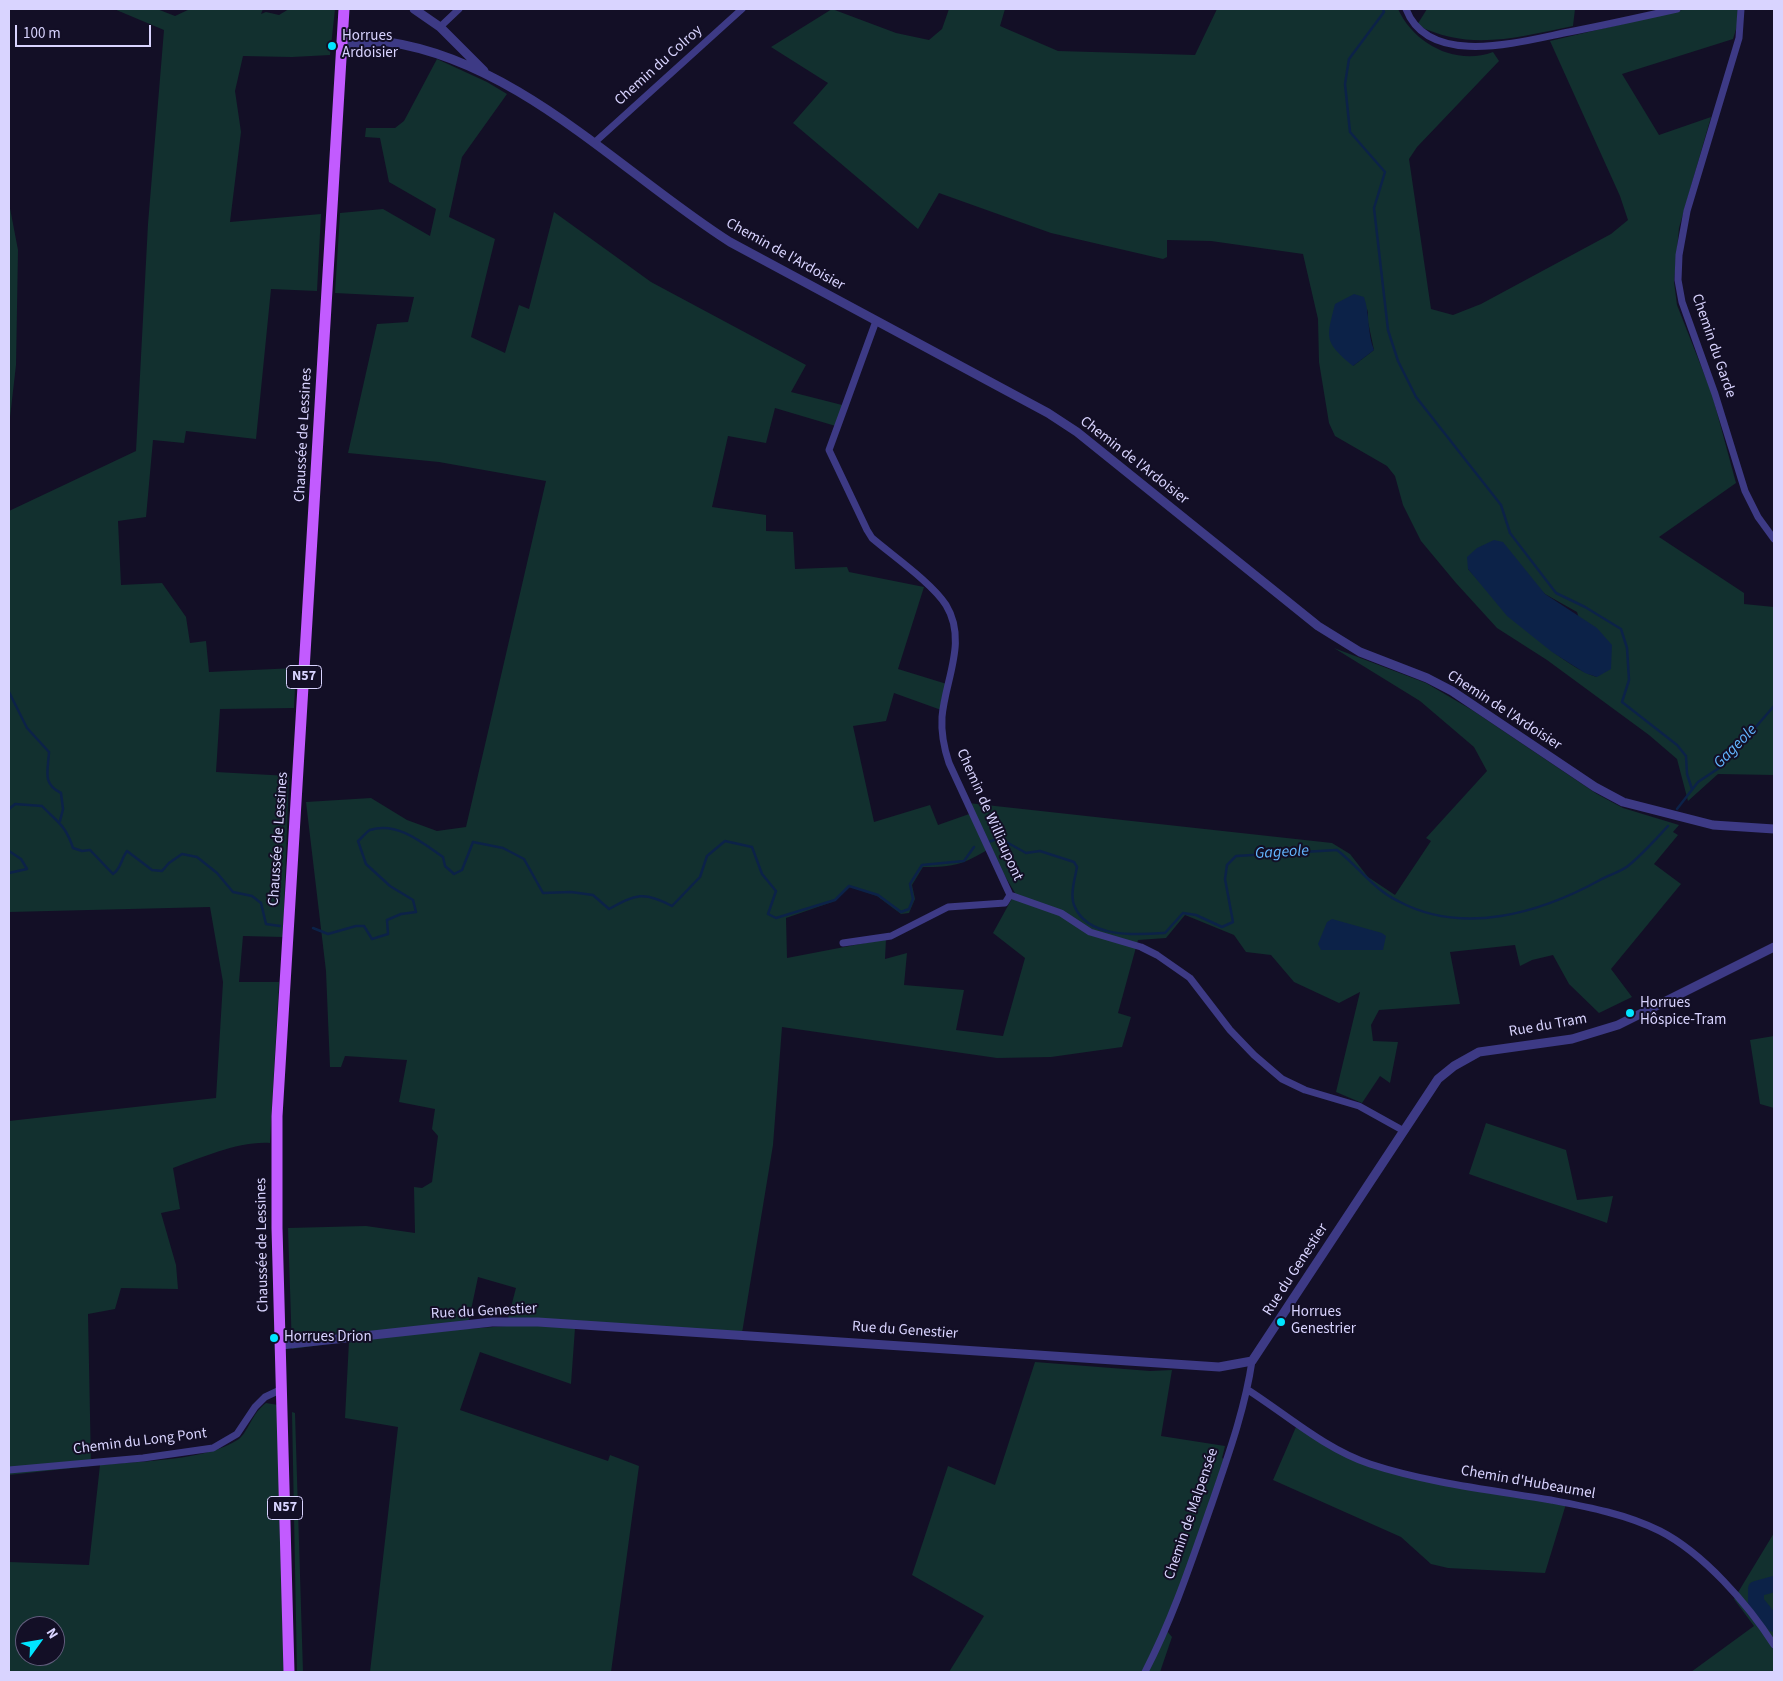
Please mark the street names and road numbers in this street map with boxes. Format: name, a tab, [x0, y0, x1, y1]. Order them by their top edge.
street label: Chemin du Colroy	[611, 22, 707, 110]
street label: Chemin de l'Ardoisier	[722, 215, 848, 295]
street label: Chemin du Garde	[1687, 292, 1739, 400]
street label: Chaussée de Lessines	[291, 367, 317, 503]
street label: Chemin de l'Ardoisier	[1076, 413, 1192, 509]
road number: N57	[286, 666, 322, 689]
street label: Chemin de l'Ardoisier	[1443, 667, 1565, 755]
street label: Chemin de Williaupont	[952, 746, 1026, 884]
street label: Chaussée de Lessines	[265, 771, 293, 907]
street label: Rue du Tram	[1508, 1010, 1588, 1042]
street label: Chaussée de Lessines	[253, 1178, 273, 1312]
street label: Rue du Genestier	[1259, 1221, 1333, 1319]
street label: Rue du Genestier	[430, 1300, 538, 1324]
street label: Rue du Genestier	[851, 1318, 959, 1344]
street label: Chemin du Long Pont	[72, 1425, 208, 1459]
street label: Chemin de Malpensée	[1161, 1446, 1223, 1582]
street label: Chemin d'Hubeaumel	[1459, 1462, 1597, 1504]
road number: N57	[268, 1496, 302, 1520]

